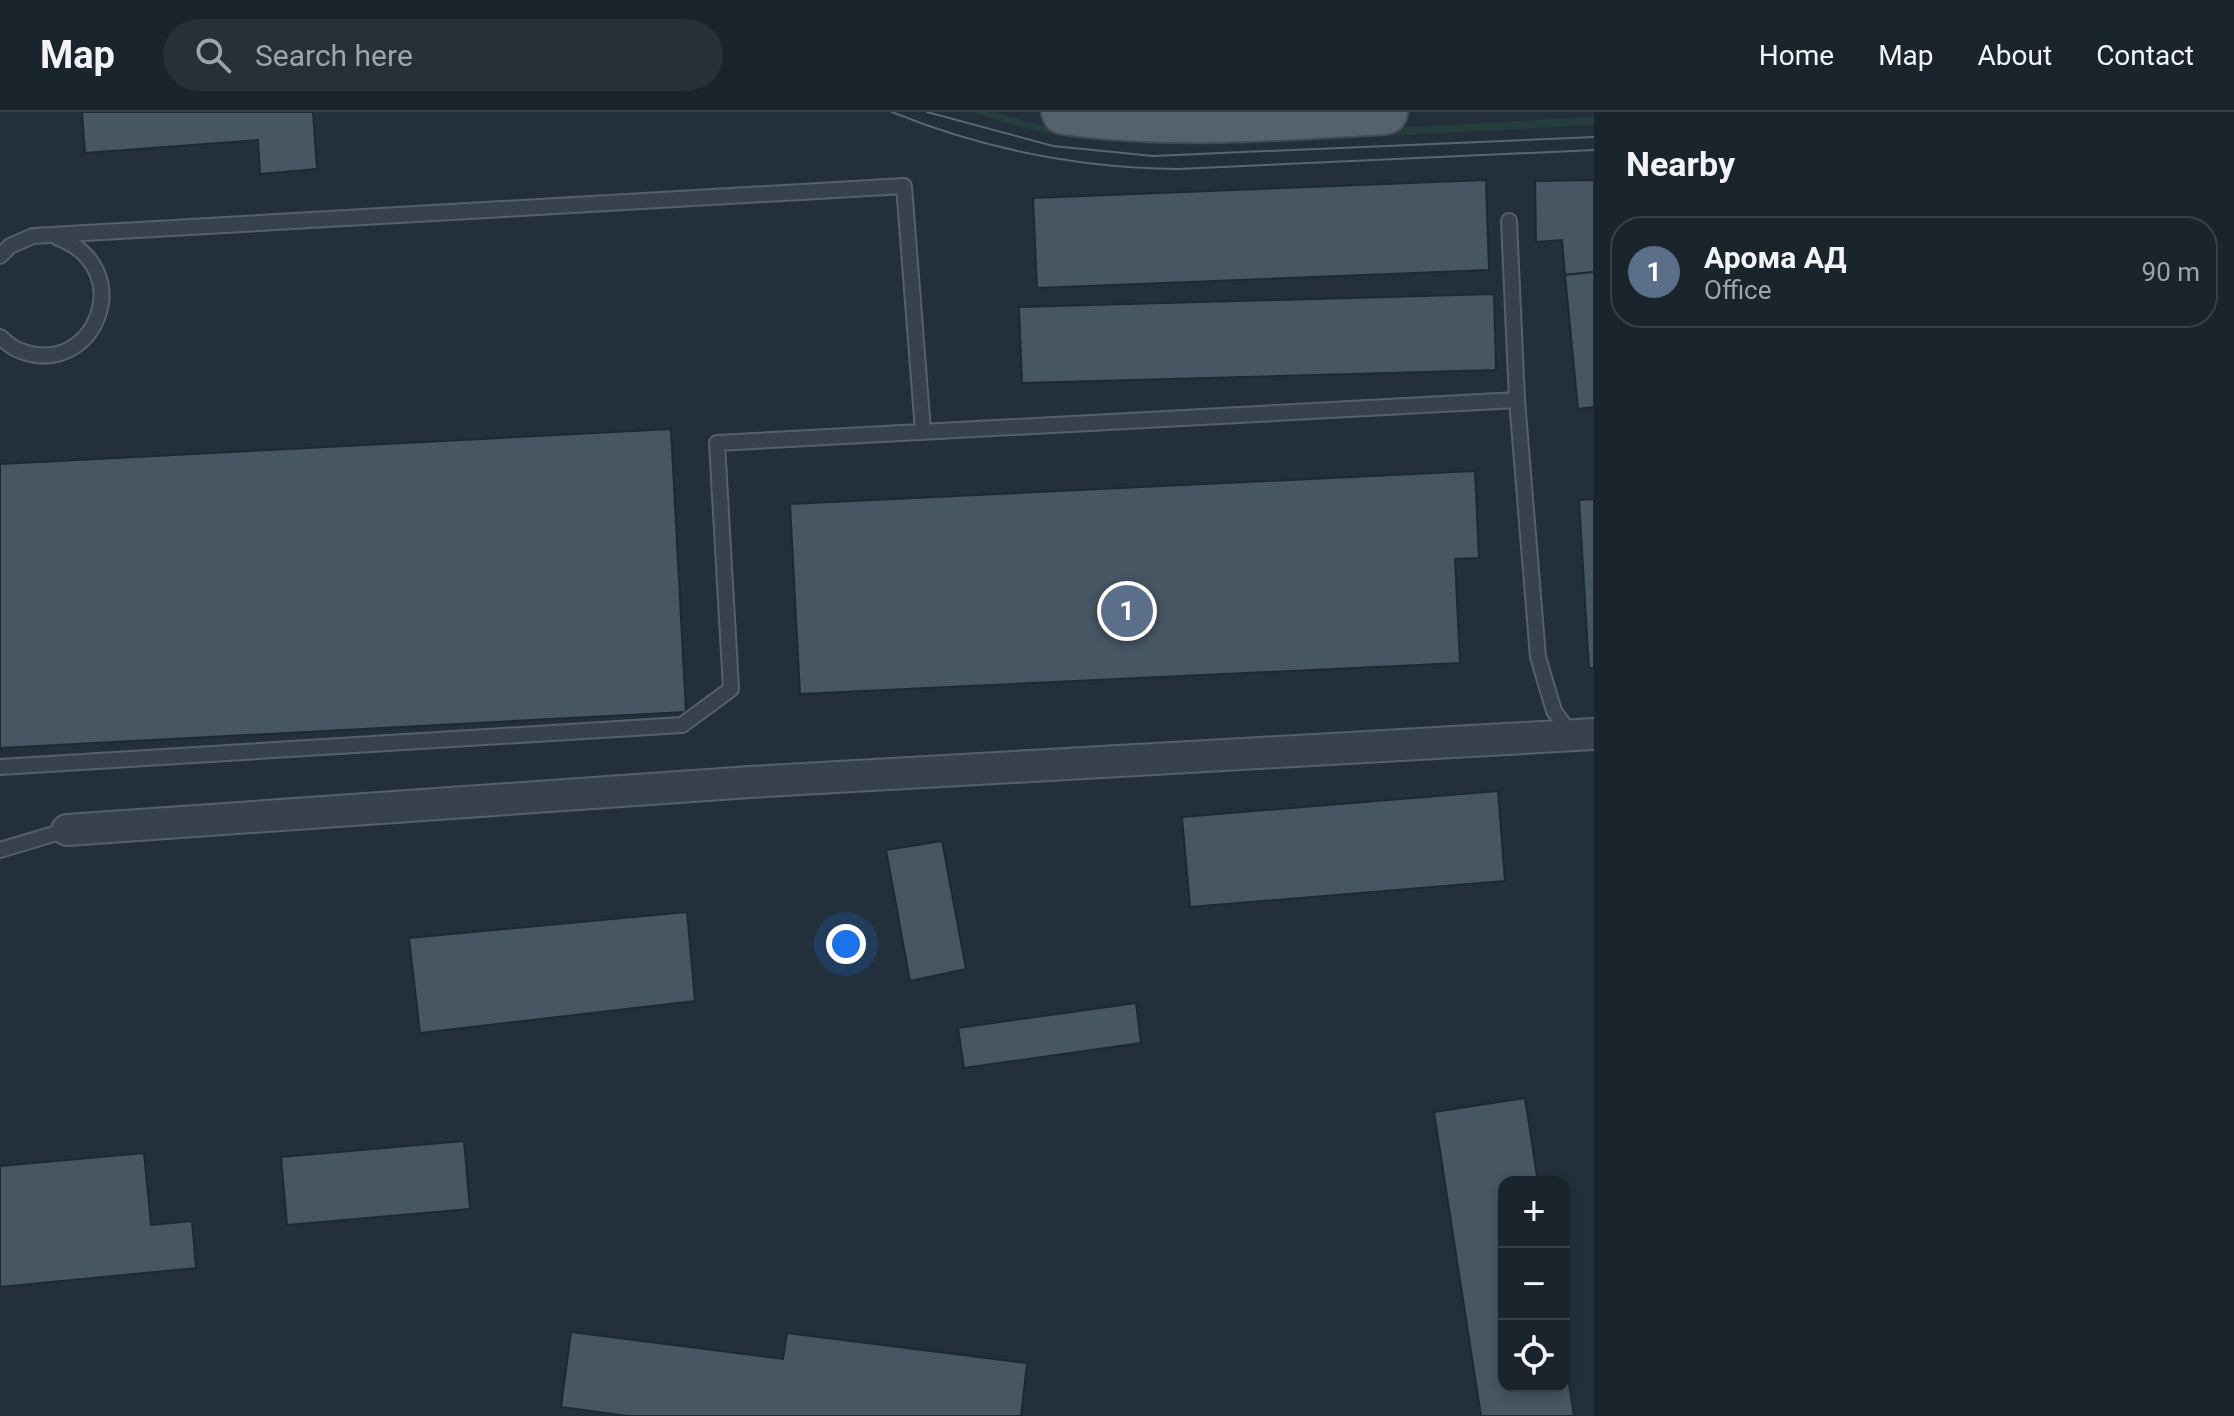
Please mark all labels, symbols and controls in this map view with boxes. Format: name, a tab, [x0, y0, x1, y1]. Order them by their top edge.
search box	[163, 19, 723, 91]
text: Map	[40, 33, 115, 77]
icon: search	[191, 33, 235, 77]
text: Search here	[255, 38, 413, 73]
text: Home	[1759, 39, 1834, 72]
text: Map	[1878, 39, 1934, 72]
text: About	[1978, 39, 2052, 72]
text: Contact	[2096, 39, 2194, 72]
text: Nearby	[1626, 144, 1735, 184]
text: Арома АД	[1704, 240, 1847, 275]
text: 1	[1647, 257, 1661, 287]
text: 90 m	[2142, 257, 2200, 287]
text: Office	[1704, 275, 1771, 305]
pin: 1	[1101, 581, 1153, 641]
your location	[826, 924, 866, 964]
map controls	[1498, 1176, 1570, 1392]
button: +	[1498, 1176, 1570, 1248]
button: −	[1498, 1248, 1570, 1320]
button: locate	[1498, 1320, 1570, 1392]

